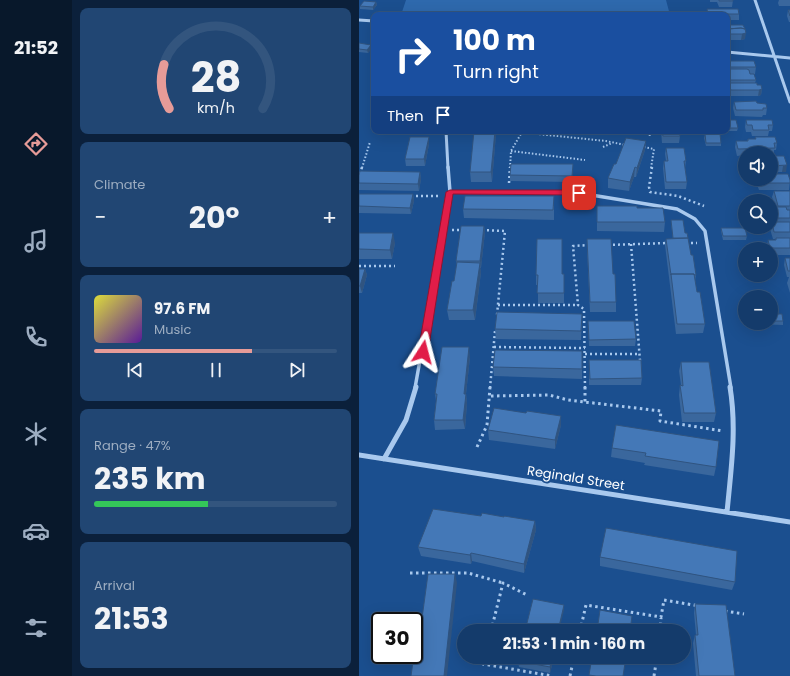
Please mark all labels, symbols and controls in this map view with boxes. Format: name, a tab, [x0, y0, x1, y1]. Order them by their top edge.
text: 100 m	[453, 21, 536, 60]
icon: right	[387, 28, 439, 80]
text: 21:52	[14, 35, 58, 60]
text: 28	[190, 48, 241, 107]
text: Turn right	[453, 59, 539, 84]
text: km/h	[196, 97, 235, 117]
icon: arrive	[432, 104, 454, 126]
text: Then	[387, 105, 424, 126]
icon: directions	[22, 130, 50, 158]
map controls	[738, 146, 778, 330]
button: sound	[738, 146, 778, 186]
text: Climate	[94, 175, 145, 194]
pin	[562, 176, 596, 210]
icon: arrive	[568, 182, 590, 204]
button: search	[738, 194, 778, 234]
text: 20°	[189, 196, 239, 239]
text: −	[94, 202, 106, 233]
text: +	[322, 202, 337, 233]
icon: music	[22, 227, 50, 255]
button: +	[738, 242, 778, 282]
button: −	[738, 290, 778, 330]
text: 97.6 FM	[154, 298, 210, 319]
text: Music	[154, 320, 191, 339]
icon: phone	[22, 323, 50, 351]
position arrow	[402, 331, 444, 373]
icon: previous	[124, 359, 146, 381]
icon: pause	[205, 359, 227, 381]
icon: next	[286, 359, 308, 381]
icon: climate	[22, 420, 50, 448]
text: Range · 47%	[94, 436, 171, 455]
text: 235 km	[94, 457, 205, 500]
street label: Reginald Street	[526, 461, 626, 495]
icon: car	[22, 517, 50, 545]
text: Arrival	[94, 576, 135, 595]
text: 21:53	[94, 597, 169, 640]
speed limit sign: 30	[371, 612, 423, 664]
icon: filters	[22, 614, 50, 642]
text: 21:53 · 1 min · 160 m	[503, 633, 645, 654]

